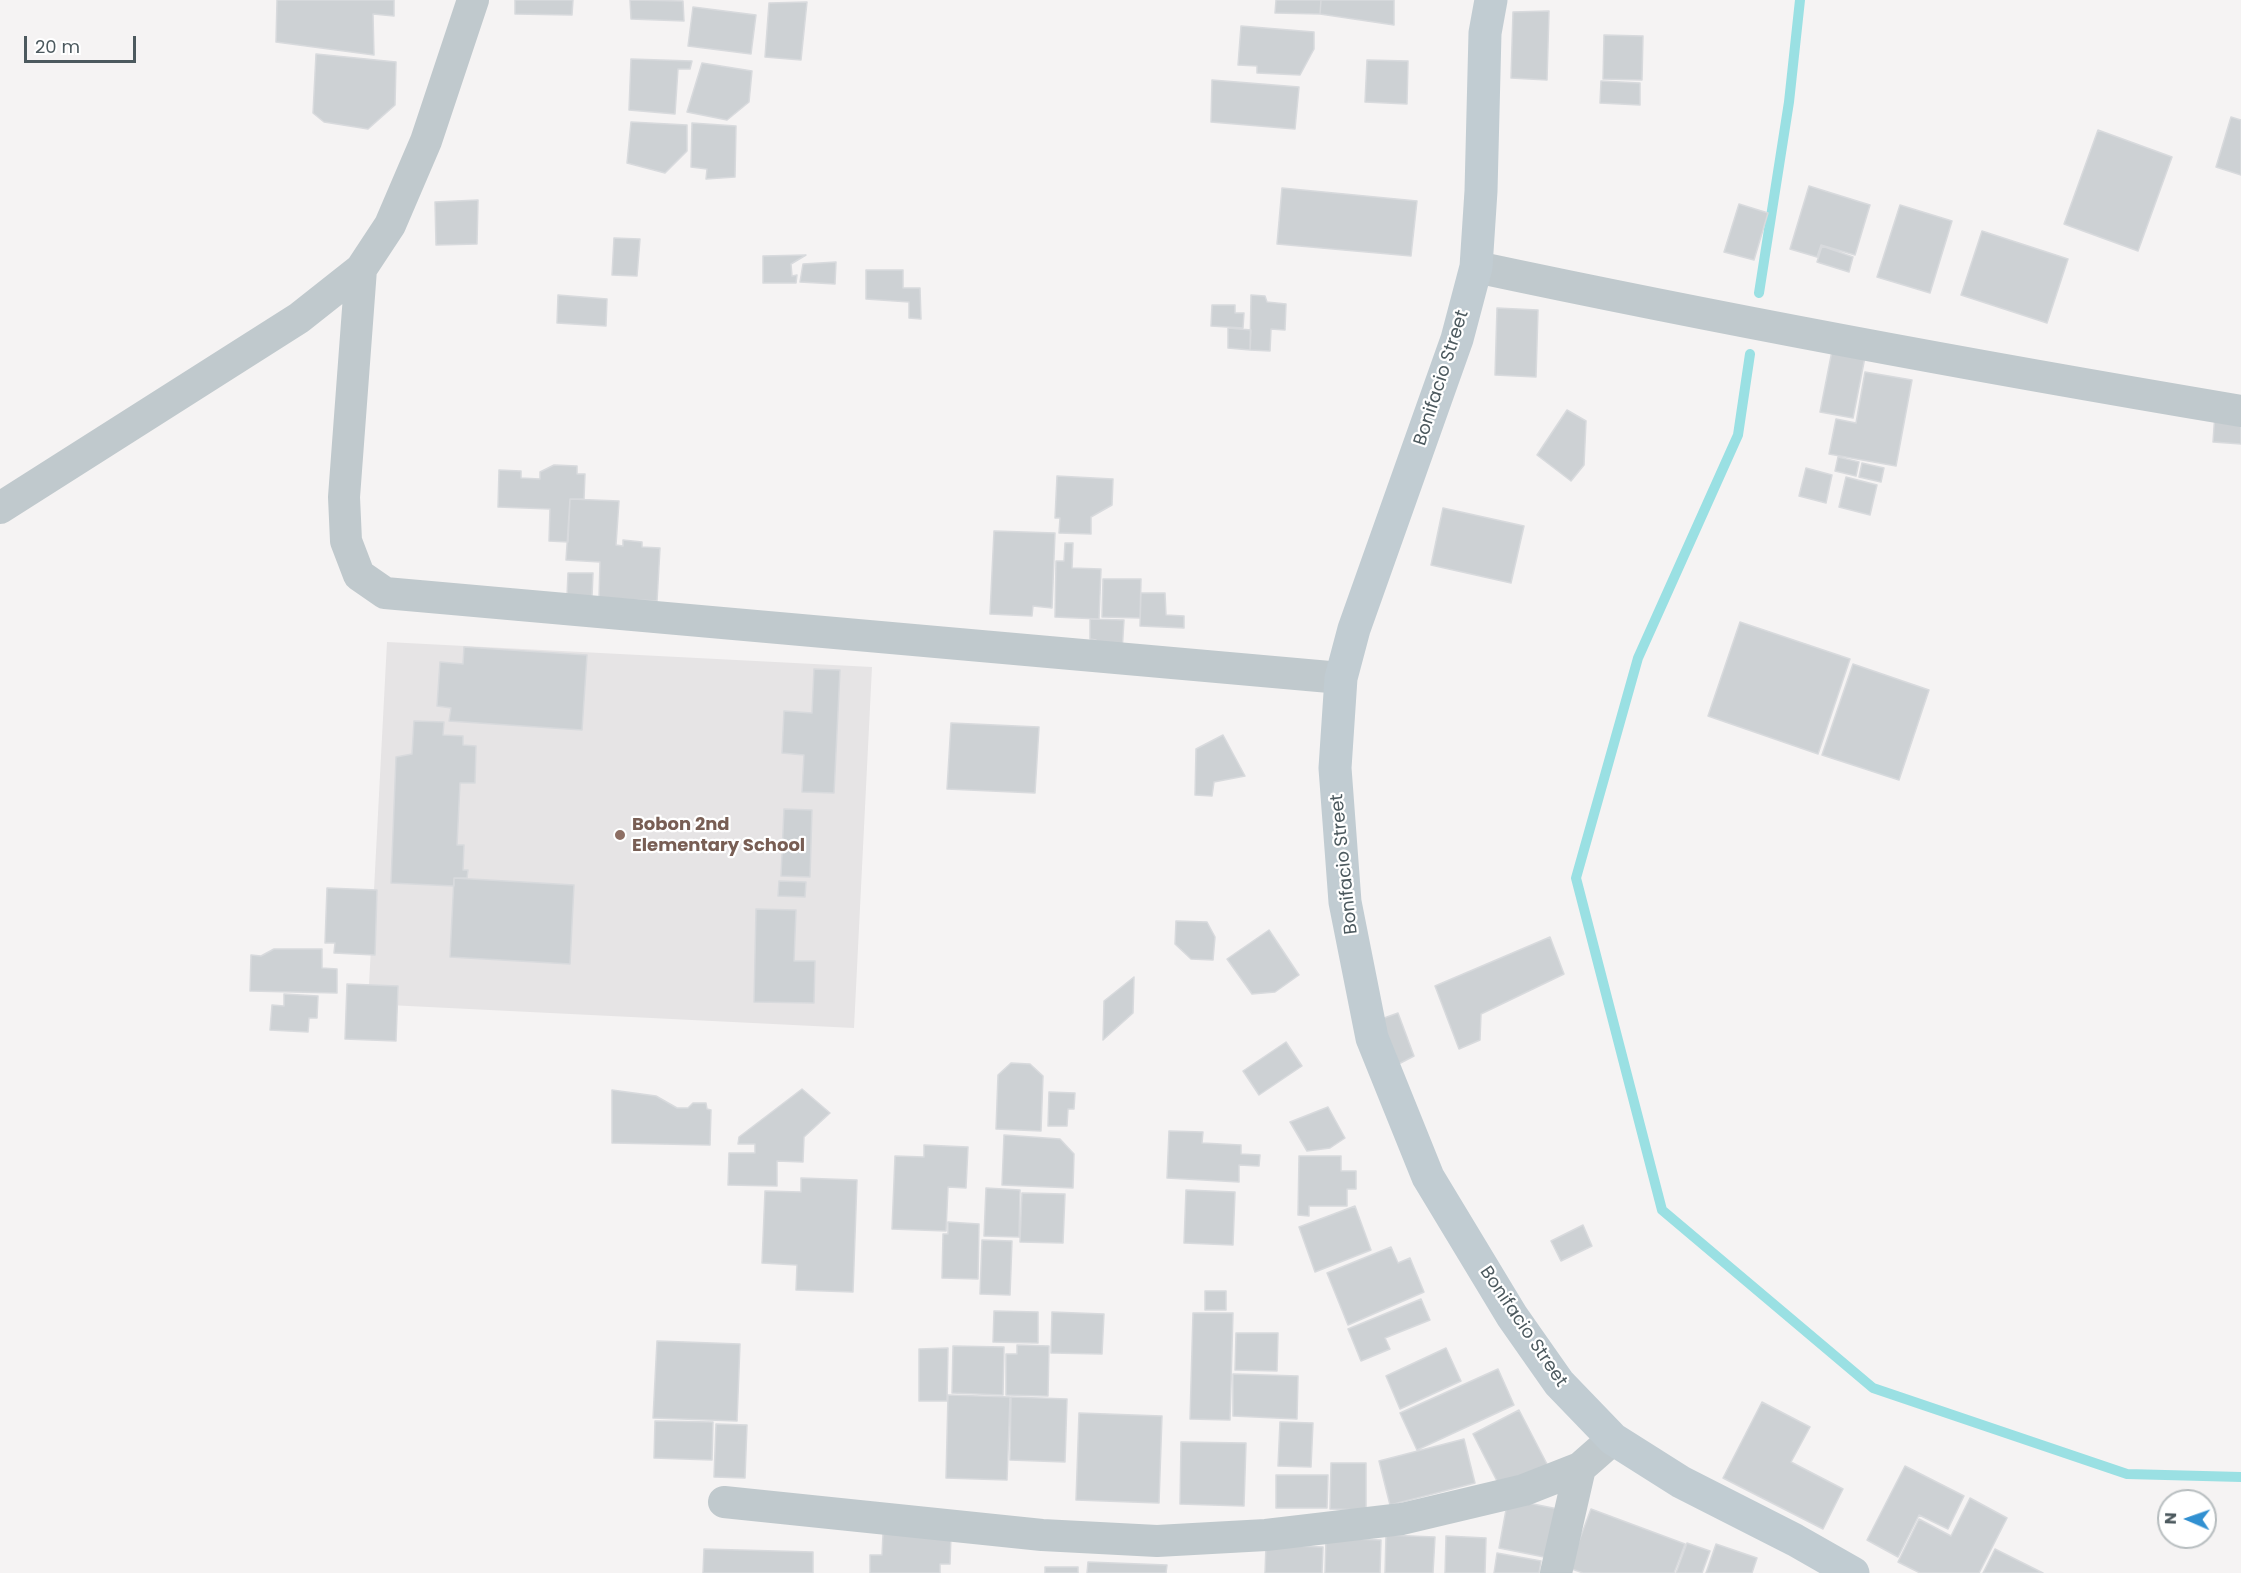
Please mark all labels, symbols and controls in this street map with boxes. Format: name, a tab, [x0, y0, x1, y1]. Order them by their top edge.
scale bar	[27, 24, 140, 62]
text: 20 m	[35, 34, 80, 59]
street label: Bonifacio Street	[1410, 308, 1474, 448]
street label: Bonifacio Street	[1327, 793, 1363, 935]
place label: Bobon 2nd Elementary School	[632, 814, 805, 856]
marker: Bobon 2nd Elementary School	[613, 828, 627, 842]
street label: Bonifacio Street	[1475, 1263, 1571, 1391]
north arrow	[2157, 1489, 2217, 1549]
text: N	[2159, 1512, 2182, 1525]

